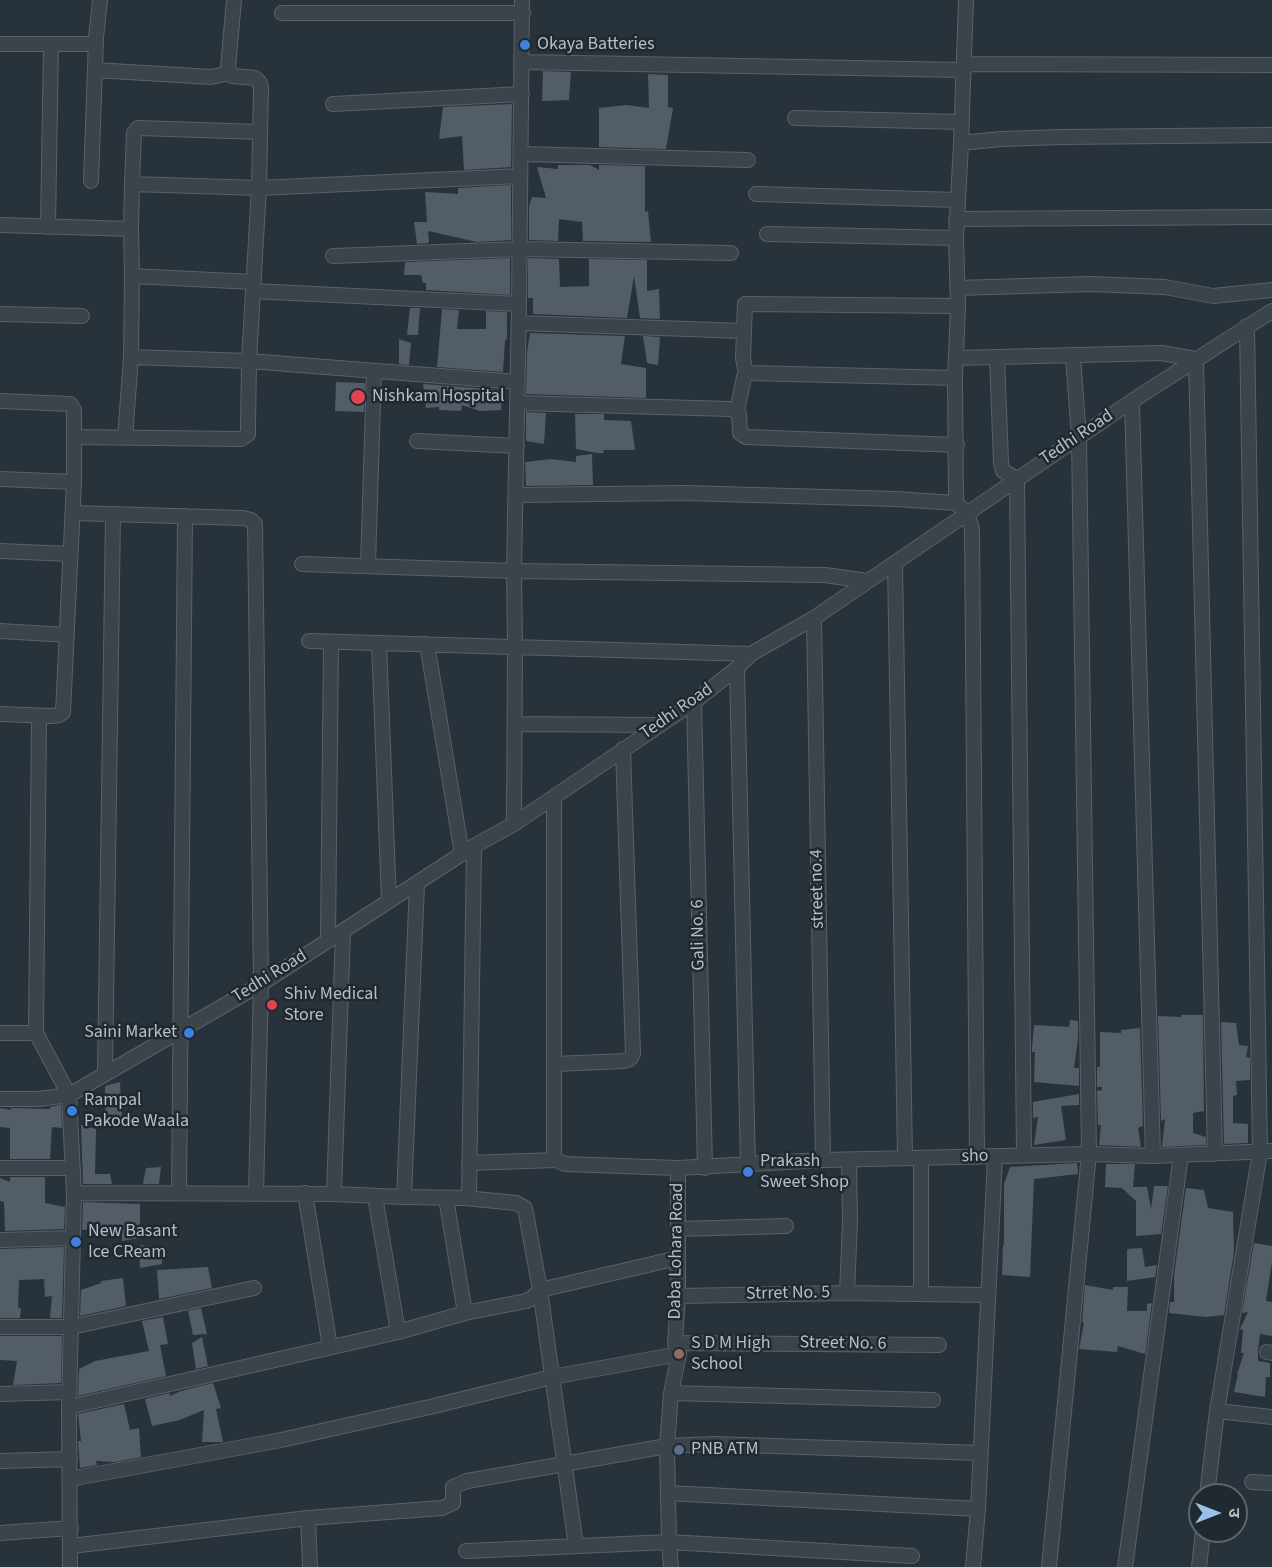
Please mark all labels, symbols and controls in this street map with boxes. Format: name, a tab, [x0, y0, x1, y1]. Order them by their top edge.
place label: Okaya Batteries	[537, 34, 655, 56]
marker: Okaya Batteries	[518, 38, 532, 52]
place label: Nishkam Hospital	[372, 386, 505, 408]
marker: Nishkam Hospital	[349, 388, 367, 406]
street label: Tedhi Road	[1036, 406, 1118, 470]
street label: Tedhi Road	[636, 679, 718, 745]
street label: street no.4	[807, 849, 829, 929]
street label: Gali No. 6	[688, 899, 710, 971]
street label: Tedhi Road	[229, 946, 311, 1008]
place label: Shiv Medical Store	[284, 984, 378, 1026]
marker: Shiv Medical Store	[265, 998, 279, 1012]
place label: Saini Market	[84, 1022, 177, 1044]
marker: Saini Market	[182, 1026, 196, 1040]
place label: Rampal Pakode Waala	[84, 1090, 189, 1132]
marker: Rampal Pakode Waala	[65, 1104, 79, 1118]
street label: sho	[961, 1146, 989, 1168]
place label: Prakash Sweet Shop	[760, 1151, 849, 1194]
marker: Prakash Sweet Shop	[741, 1165, 755, 1179]
street label: Daba Lohara Road	[665, 1182, 689, 1320]
place label: New Basant Ice CReam	[88, 1221, 177, 1264]
marker: New Basant Ice CReam	[69, 1235, 83, 1249]
street label: Strret No. 5	[746, 1282, 830, 1306]
street label: Street No. 6	[799, 1332, 887, 1356]
place label: S D M High School	[691, 1333, 771, 1376]
marker: S D M High School	[672, 1347, 686, 1361]
place label: PNB ATM	[691, 1439, 759, 1461]
marker: PNB ATM	[672, 1443, 686, 1457]
north arrow	[1188, 1483, 1248, 1543]
text: उ	[1223, 1508, 1245, 1518]

